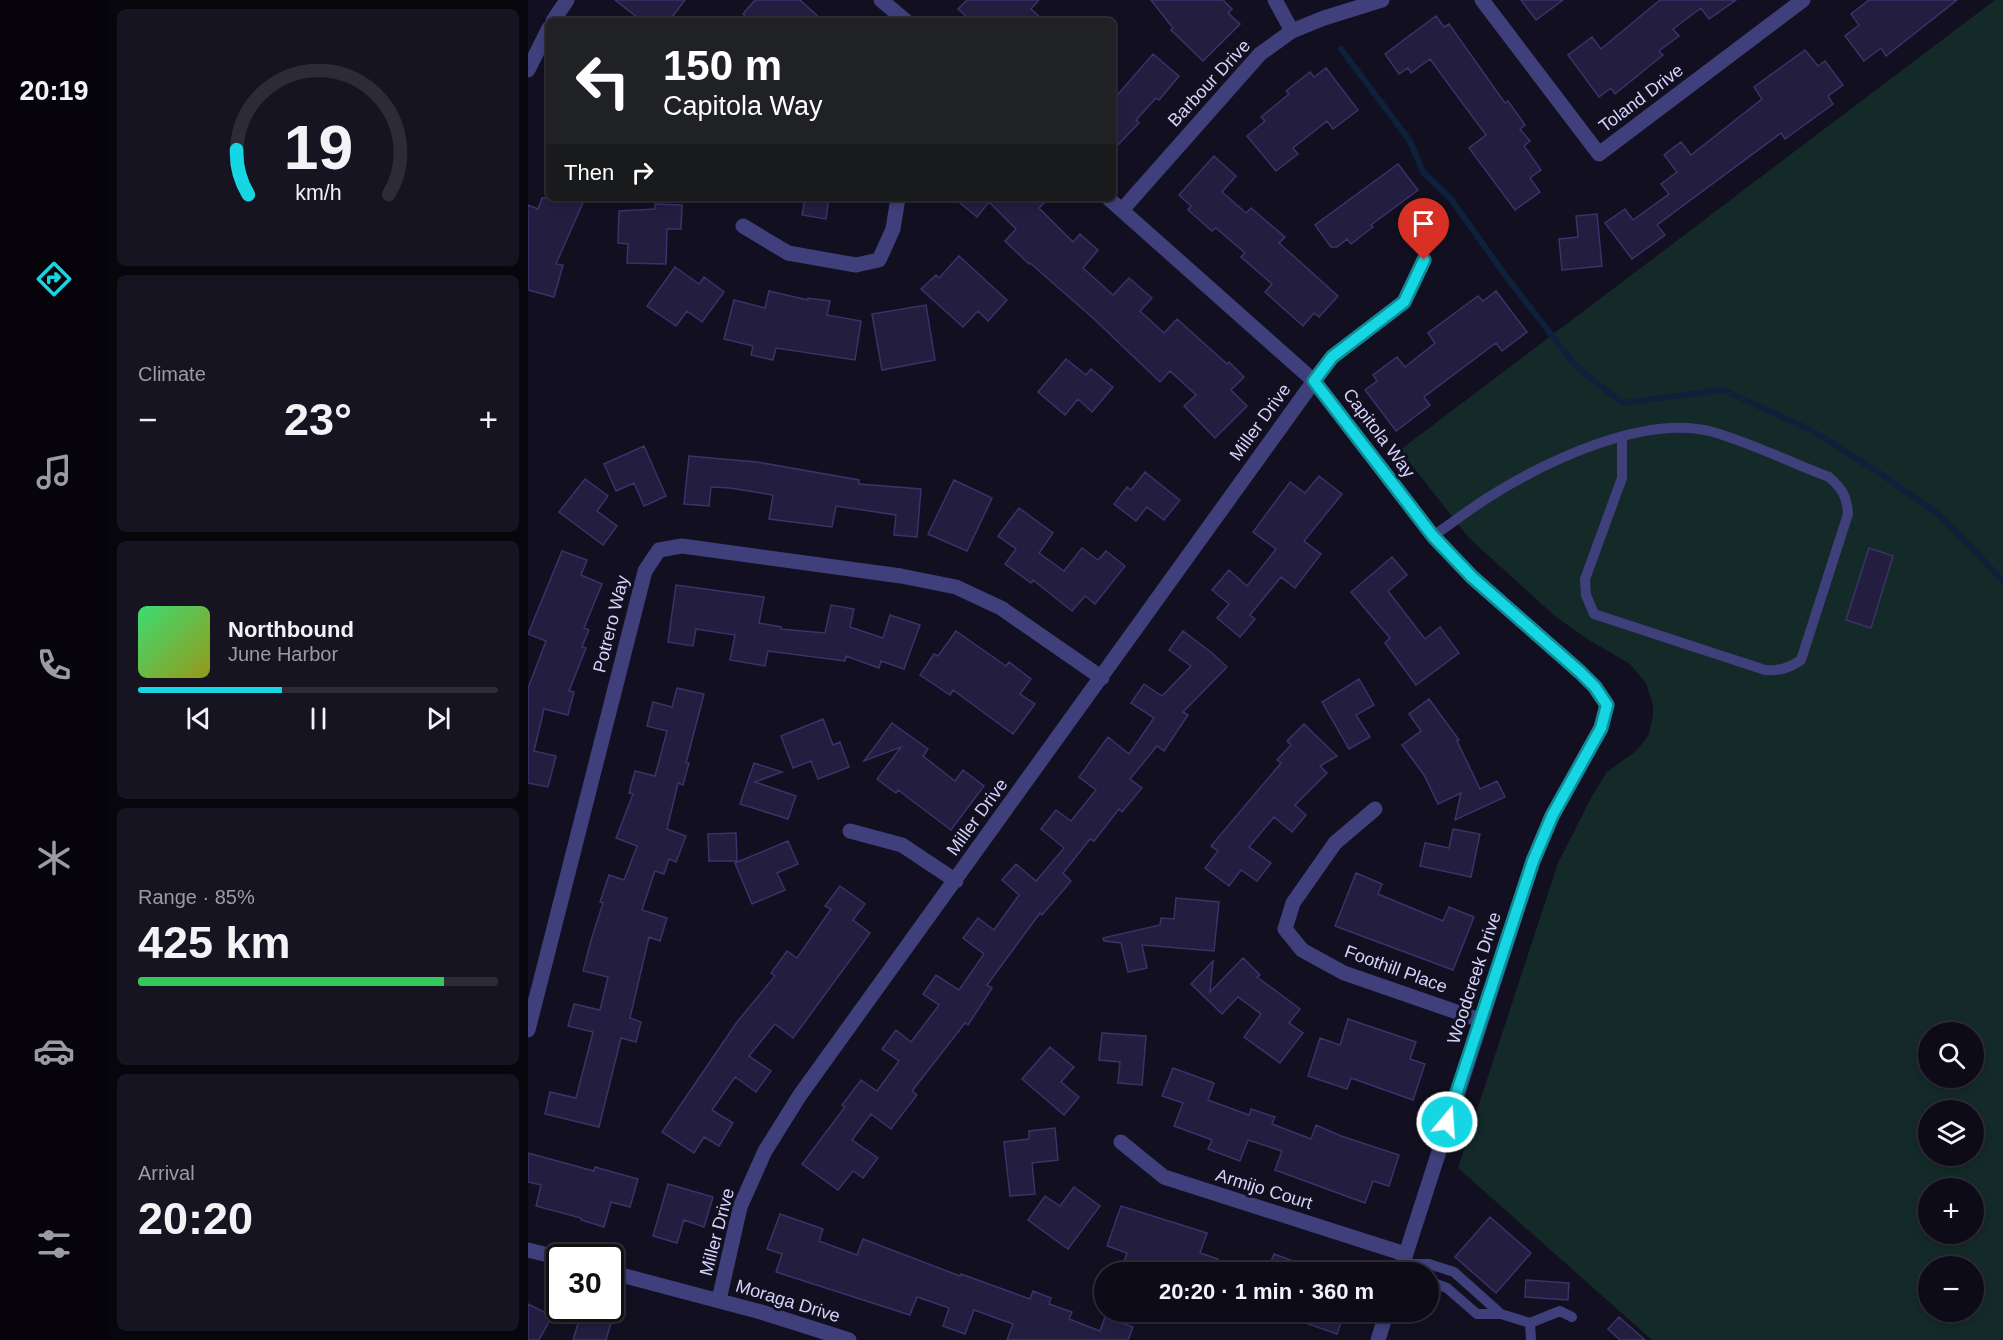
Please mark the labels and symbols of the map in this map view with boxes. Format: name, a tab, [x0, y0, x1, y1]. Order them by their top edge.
street label: Barbour Drive	[1164, 36, 1254, 130]
street label: Toland Drive	[1595, 60, 1687, 136]
pin	[1398, 198, 1449, 260]
street label: Miller Drive	[1225, 380, 1295, 464]
street label: Capitola Way	[1339, 385, 1419, 481]
street label: Potrero Way	[589, 573, 633, 675]
street label: Miller Drive	[942, 775, 1012, 859]
street label: Woodcreek Drive	[1443, 909, 1505, 1047]
street label: Foothill Place	[1342, 941, 1450, 997]
position arrow	[1415, 1090, 1479, 1154]
street label: Armijo Court	[1213, 1165, 1315, 1213]
street label: Miller Drive	[696, 1186, 738, 1278]
speed limit sign: 30	[546, 1244, 624, 1322]
street label: Moraga Drive	[733, 1276, 843, 1326]

